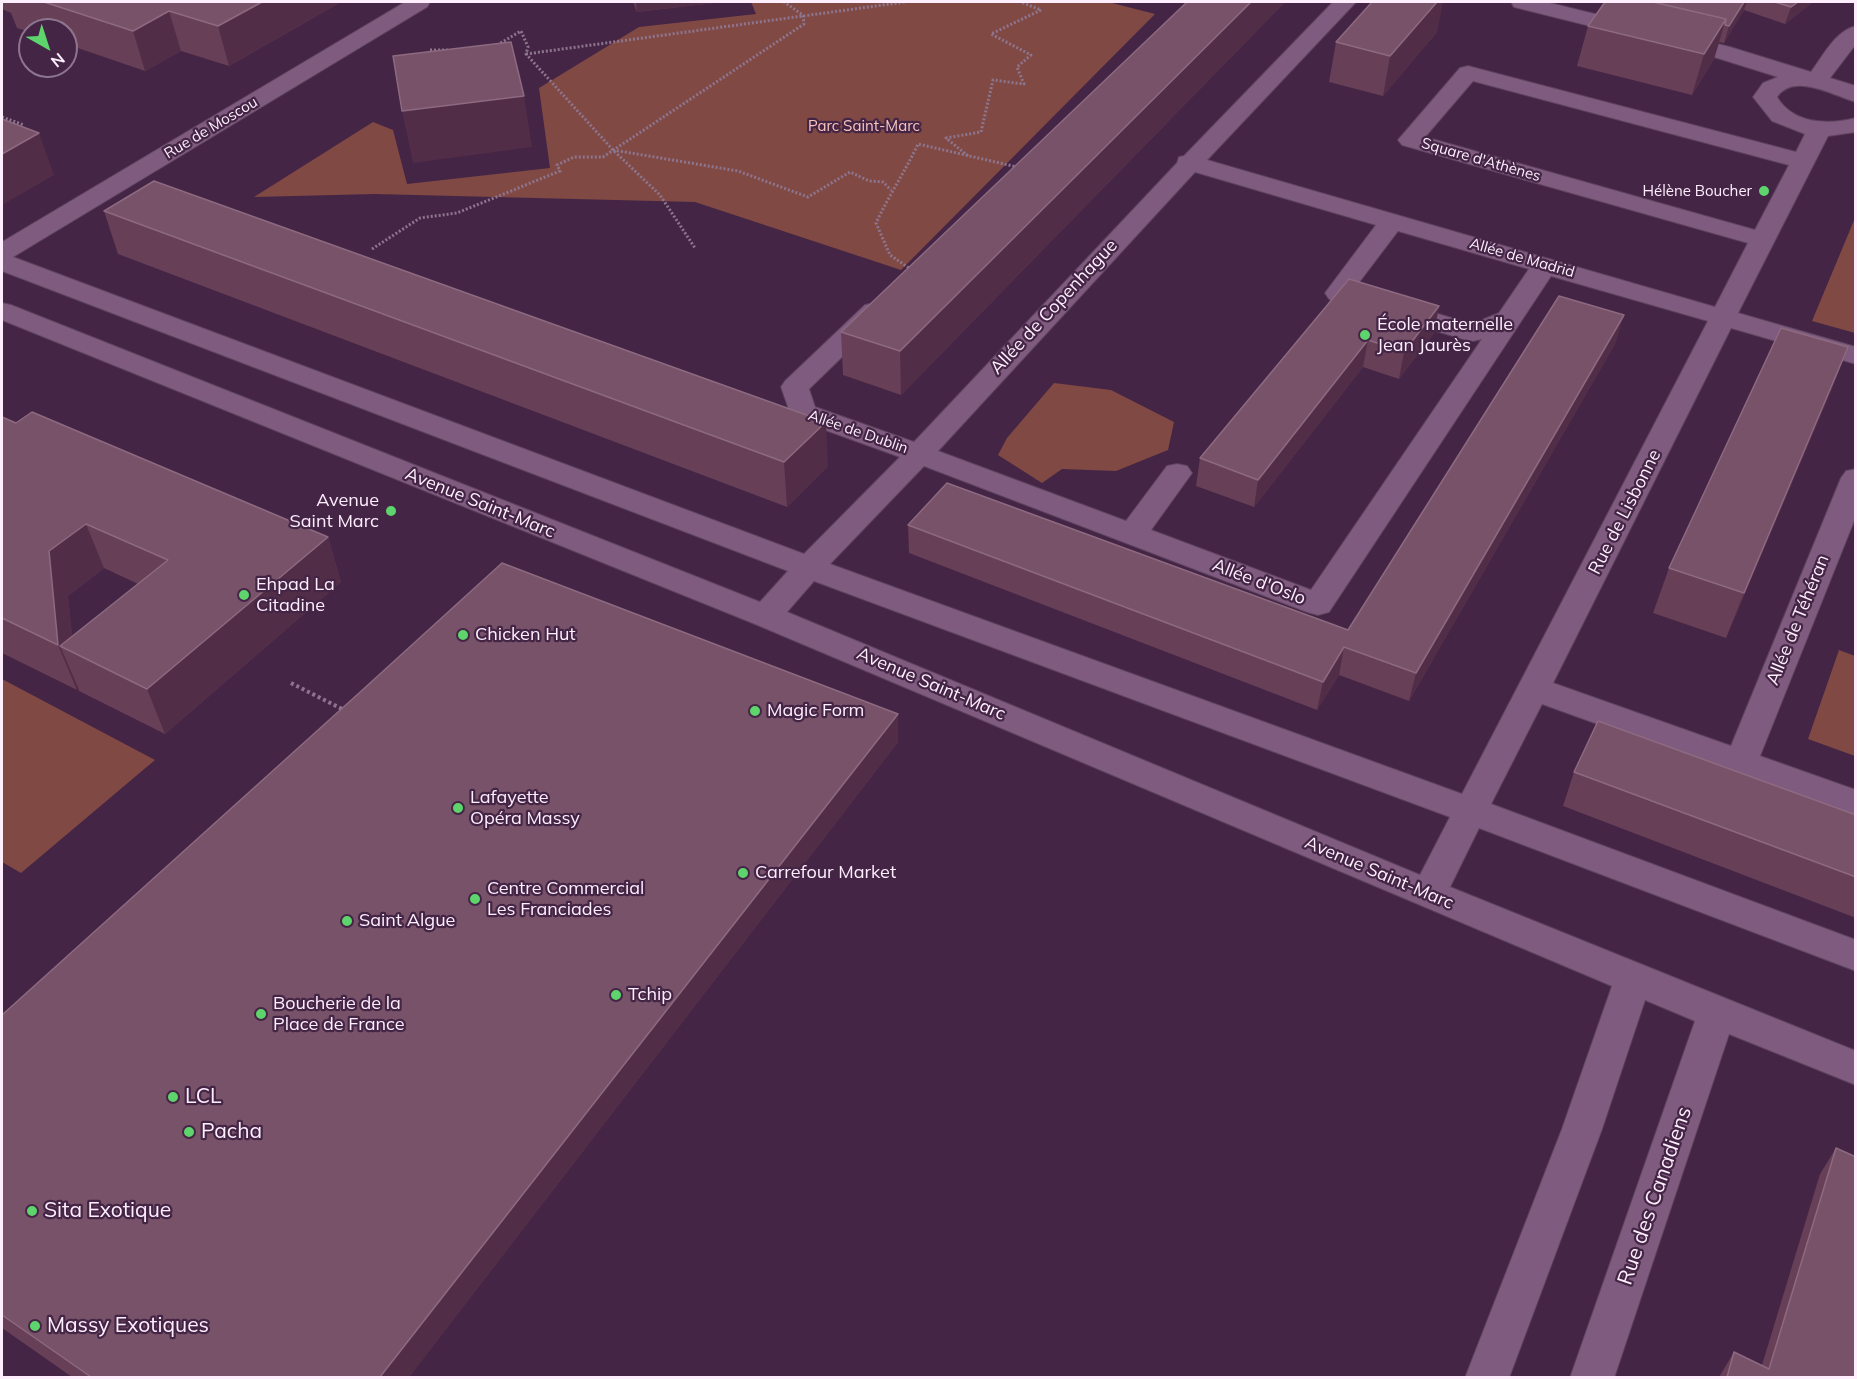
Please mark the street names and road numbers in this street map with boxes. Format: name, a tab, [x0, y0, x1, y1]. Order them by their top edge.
street label: Rue de Moscou	[161, 93, 261, 163]
street label: Square d'Athènes	[1419, 134, 1543, 186]
street label: Allée de Madrid	[1467, 234, 1577, 282]
street label: Allée de Copenhague	[986, 235, 1122, 379]
street label: Allée de Dublin	[806, 407, 910, 457]
street label: Rue de Lisbonne	[1584, 446, 1666, 578]
street label: Avenue Saint-Marc	[402, 463, 558, 543]
street label: Allée de Téhéran	[1762, 552, 1834, 688]
street label: Allée d'Oslo	[1209, 554, 1309, 610]
street label: Avenue Saint-Marc	[853, 643, 1009, 725]
street label: Avenue Saint-Marc	[1301, 832, 1457, 914]
street label: Rue des Canadiens	[1613, 1104, 1697, 1288]

